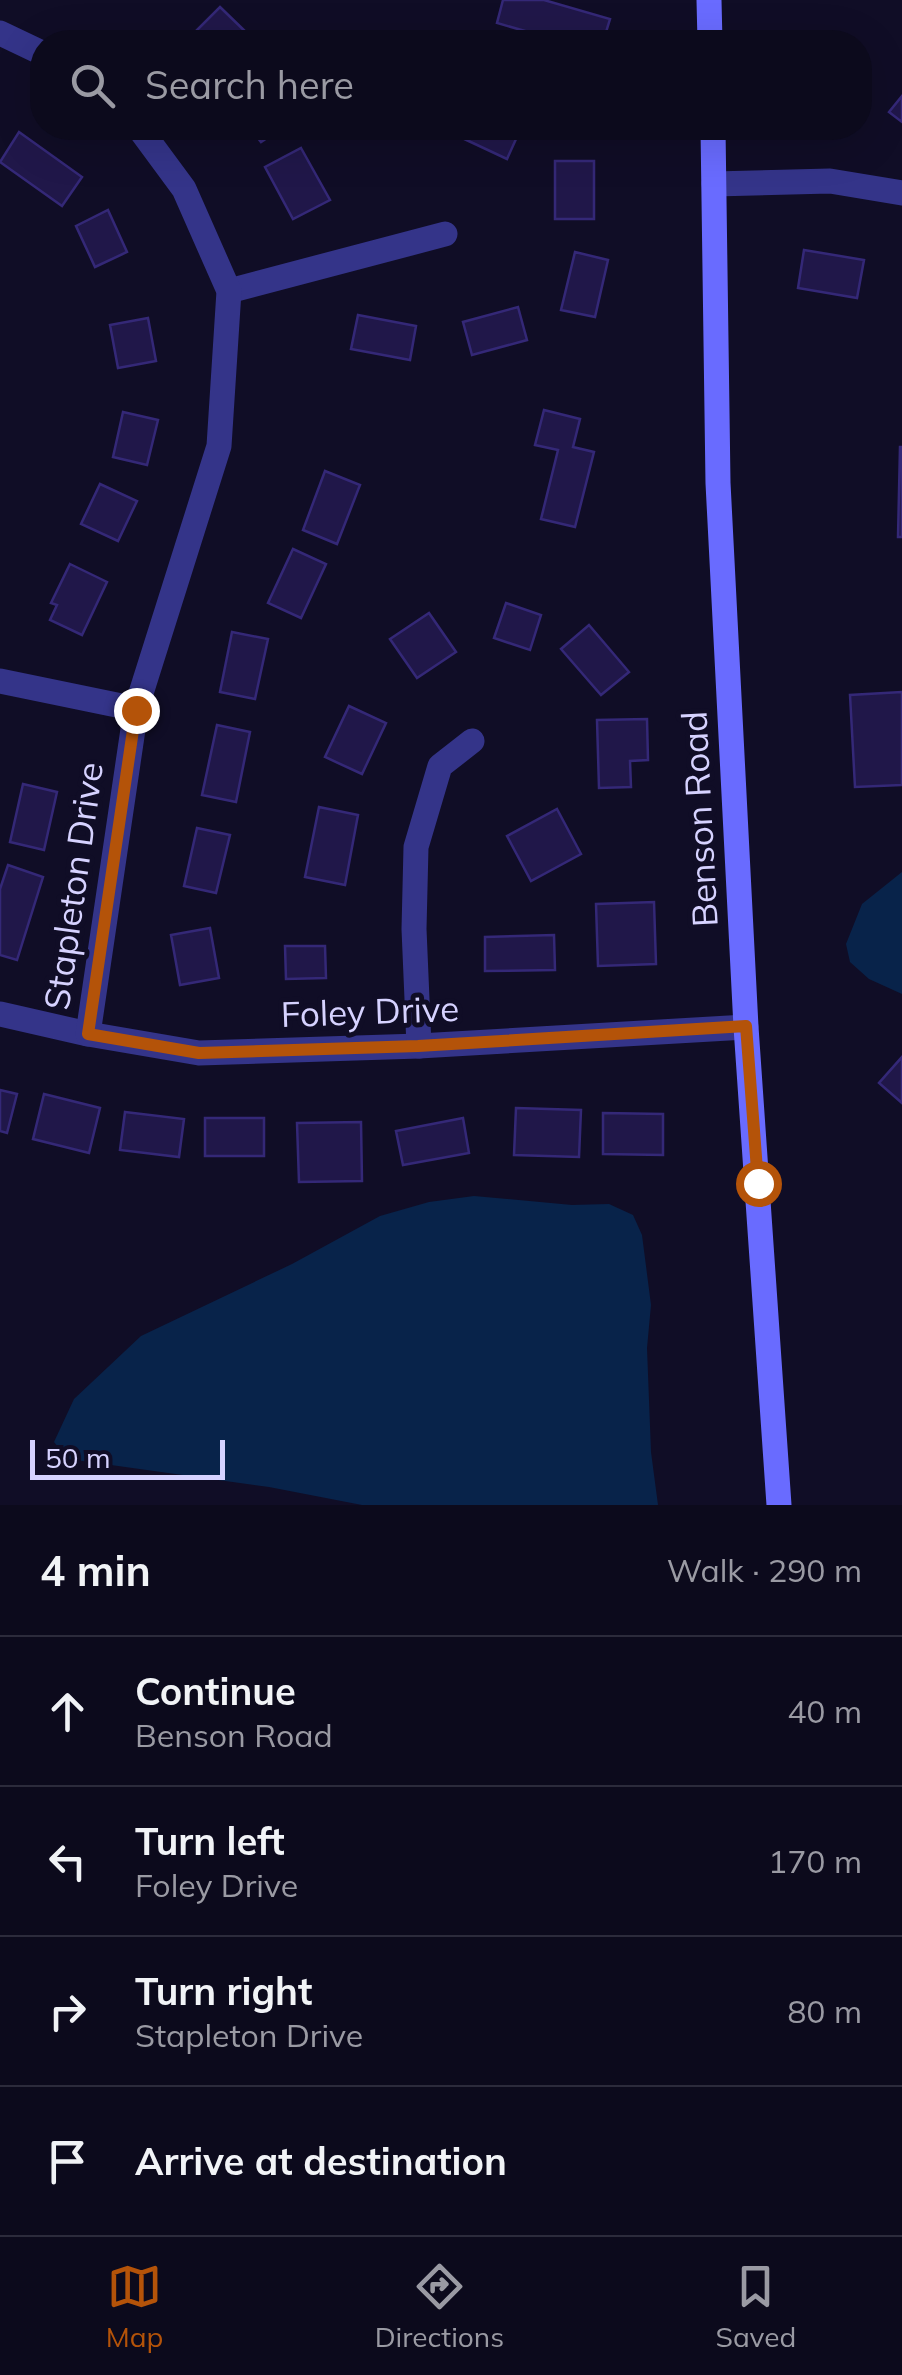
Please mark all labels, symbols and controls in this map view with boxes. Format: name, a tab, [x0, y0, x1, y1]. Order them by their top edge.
search box	[30, 30, 872, 140]
icon: search	[65, 58, 120, 113]
text: Search here	[145, 61, 354, 109]
route end	[114, 688, 160, 734]
street label: Benson Road	[671, 710, 727, 928]
street label: Stapleton Drive	[34, 759, 112, 1013]
street label: Foley Drive	[280, 986, 460, 1036]
route start	[736, 1161, 782, 1207]
scale bar	[30, 1435, 225, 1480]
text: 50 m	[45, 1440, 111, 1475]
text: 4 min	[40, 1544, 151, 1597]
text: Walk · 290 m	[667, 1550, 862, 1590]
text: Continue	[135, 1667, 296, 1715]
icon: ahead	[40, 1684, 95, 1739]
text: 40 m	[787, 1691, 862, 1731]
text: Benson Road	[135, 1715, 333, 1755]
text: Turn left	[135, 1817, 285, 1865]
icon: left	[40, 1834, 95, 1889]
text: 170 m	[768, 1841, 862, 1881]
text: Foley Drive	[135, 1865, 298, 1905]
text: Turn right	[135, 1967, 312, 2015]
icon: right	[40, 1984, 95, 2039]
text: 80 m	[787, 1991, 862, 2031]
text: Stapleton Drive	[135, 2015, 363, 2055]
icon: arrive	[40, 2134, 95, 2189]
text: Arrive at destination	[135, 2137, 507, 2185]
tab: Map	[106, 2259, 163, 2354]
tab: Directions	[375, 2259, 504, 2354]
tab: Saved	[715, 2259, 796, 2354]

